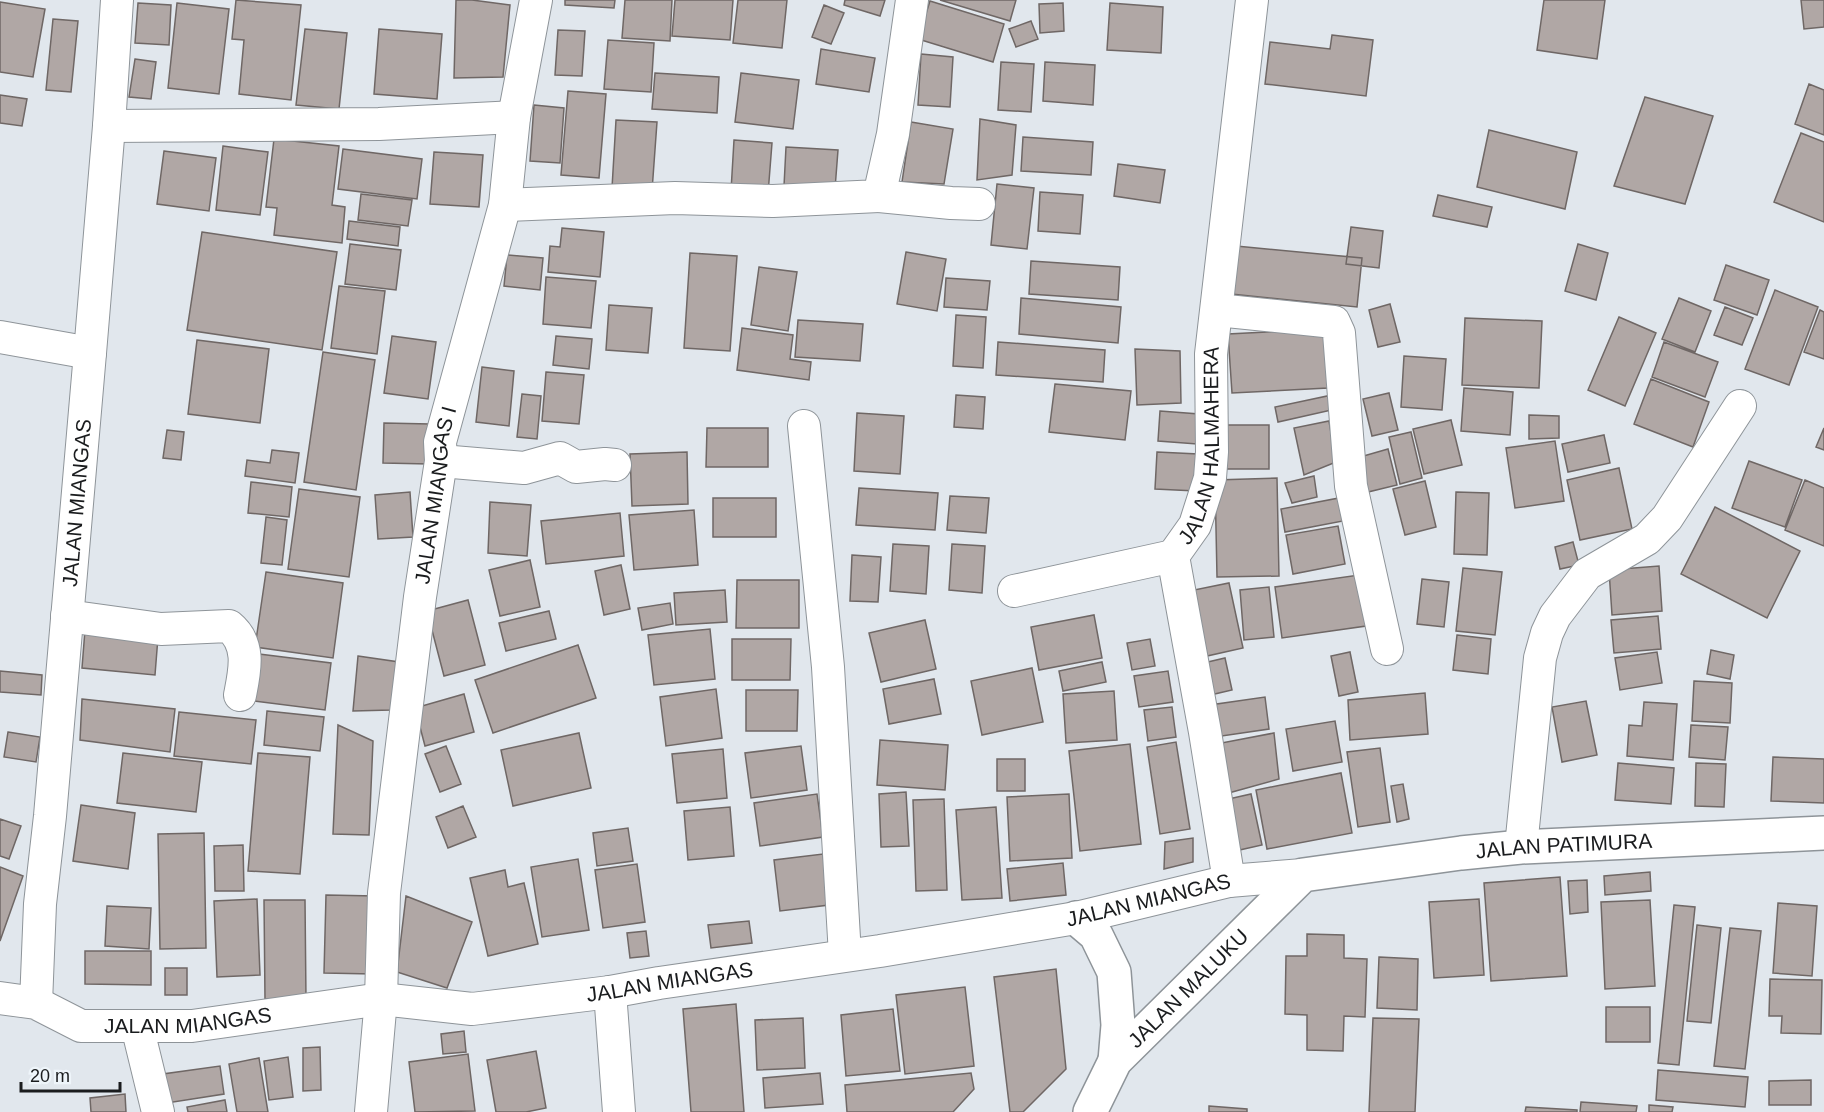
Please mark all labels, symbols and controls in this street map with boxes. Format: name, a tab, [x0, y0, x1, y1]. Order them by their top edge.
street label: JALAN HALMAHERA	[1173, 345, 1223, 548]
street label: JALAN MIANGAS I	[410, 404, 460, 585]
street label: JALAN MIANGAS	[58, 418, 95, 588]
street label: JALAN PATIMURA	[1475, 829, 1653, 862]
street label: JALAN MIANGAS	[1065, 869, 1233, 930]
street label: JALAN MALUKU	[1123, 924, 1253, 1052]
street label: JALAN MIANGAS	[585, 958, 754, 1006]
street label: JALAN MIANGAS	[104, 1003, 273, 1037]
scale bar	[21, 1055, 120, 1093]
text: 20 m	[30, 1066, 70, 1086]

